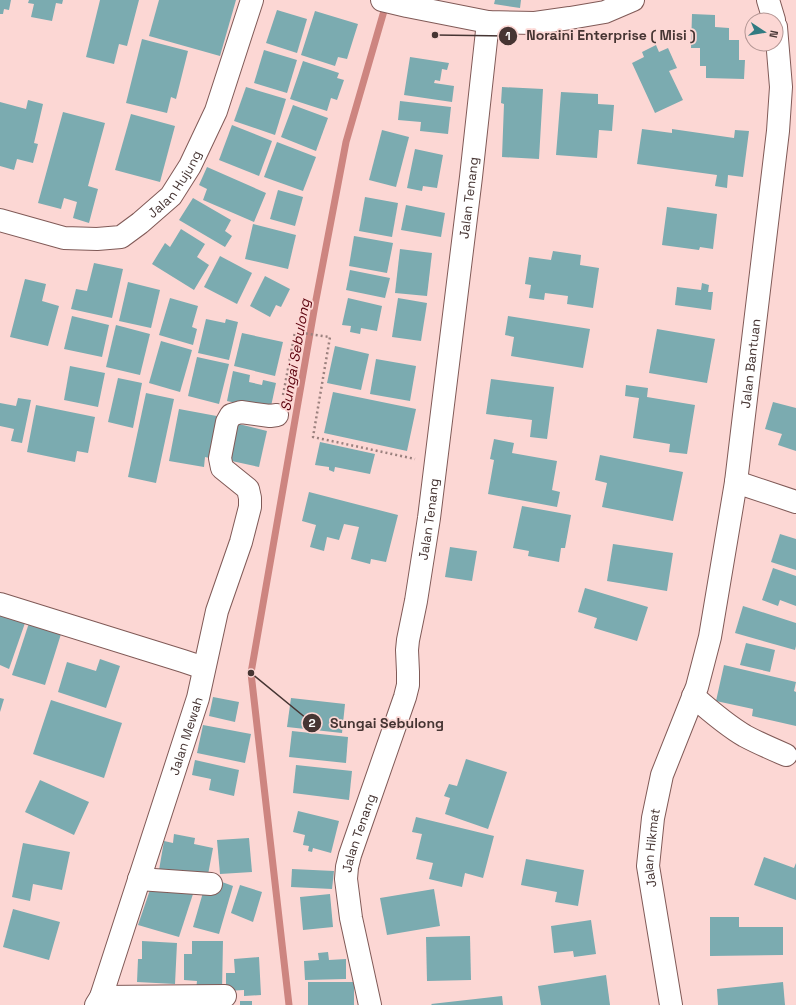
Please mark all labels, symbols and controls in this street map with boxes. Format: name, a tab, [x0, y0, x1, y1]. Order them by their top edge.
north arrow	[744, 12, 784, 52]
callout: Noraini Enterprise ( Misi )	[498, 23, 704, 49]
text: Noraini Enterprise ( Misi )	[526, 26, 696, 44]
text: 1	[505, 28, 511, 44]
text: N	[766, 29, 781, 39]
street label: Jalan Hujung	[144, 147, 205, 221]
street label: Jalan Tenang	[455, 156, 482, 240]
water label: Sungai Sebulong	[276, 296, 314, 413]
street label: Jalan Bantuan	[736, 318, 764, 409]
street label: Jalan Tenang	[414, 477, 442, 561]
street label: Jalan Mewah	[165, 694, 206, 777]
callout: Sungai Sebulong	[302, 710, 452, 736]
text: Sungai Sebulong	[330, 714, 444, 732]
text: 2	[308, 715, 316, 731]
street label: Jalan Tenang	[338, 791, 379, 873]
street label: Jalan Hikmat	[639, 807, 663, 889]

